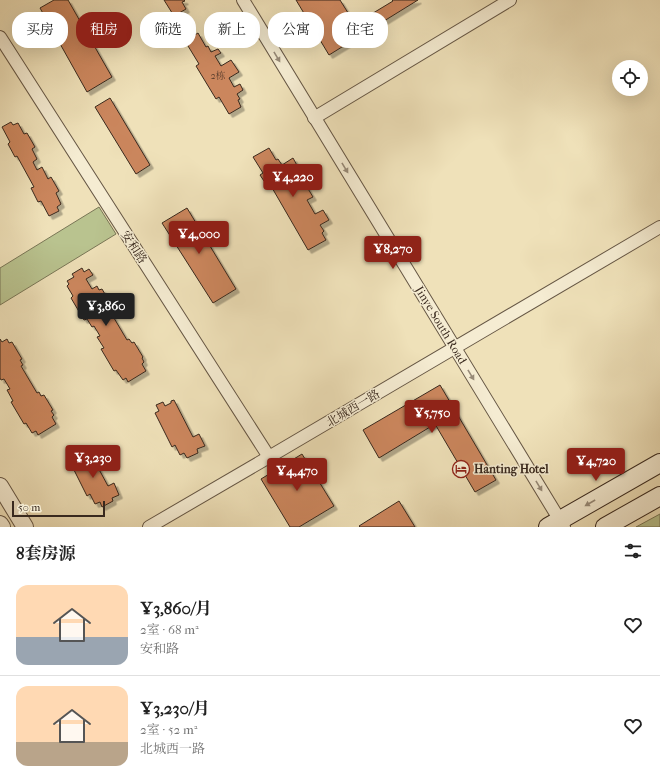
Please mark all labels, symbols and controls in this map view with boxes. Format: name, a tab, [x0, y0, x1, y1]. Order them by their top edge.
chip: 买房	[12, 12, 68, 48]
chip: 租房	[76, 12, 132, 48]
chip: 筛选	[140, 12, 196, 48]
chip: 新上	[204, 12, 260, 48]
chip: 公寓	[268, 12, 324, 48]
chip: 住宅	[332, 12, 388, 48]
one-way arrow	[274, 51, 281, 63]
map controls	[612, 60, 648, 96]
button: locate	[612, 60, 648, 96]
house number: 2栋	[210, 70, 226, 82]
one-way arrow	[342, 162, 349, 174]
pin: ¥4,220	[260, 164, 326, 198]
text: ¥4,220	[272, 169, 314, 184]
pin: ¥4,000	[166, 221, 232, 255]
text: ¥4,000	[178, 226, 220, 241]
street label: 安和路	[118, 228, 150, 266]
pin: ¥8,270	[360, 236, 426, 270]
text: ¥8,270	[373, 241, 413, 256]
street label: Jinye South Road	[412, 283, 470, 367]
pin: ¥3,860	[73, 293, 139, 327]
text: ¥3,860	[87, 298, 125, 313]
one-way arrow	[467, 370, 475, 380]
street label: 北城西一路	[324, 387, 382, 429]
pin: ¥5,750	[399, 400, 465, 434]
text: ¥5,750	[414, 405, 450, 420]
pin: ¥3,230	[60, 445, 126, 479]
pin: ¥4,720	[563, 448, 629, 482]
text: ¥3,230	[74, 450, 112, 465]
text: ¥4,720	[576, 453, 616, 468]
pin: ¥4,470	[264, 458, 330, 492]
hotel icon: Hanting Hotel	[451, 459, 471, 479]
place label: Hanting Hotel	[474, 462, 549, 477]
text: ¥4,470	[276, 463, 318, 478]
one-way arrow	[535, 480, 542, 492]
scale bar	[12, 499, 105, 518]
one-way arrow	[584, 500, 595, 507]
text: 50 m	[18, 501, 40, 514]
icon: filters	[622, 540, 644, 562]
text: 8套房源	[16, 543, 76, 563]
text: ¥3,860/月	[140, 598, 212, 618]
icon: home	[48, 601, 96, 649]
icon: heart	[622, 614, 644, 636]
text: 2室 · 68 m²	[140, 622, 199, 637]
text: 安和路	[140, 641, 179, 656]
text: ¥3,230/月	[140, 698, 210, 718]
icon: home	[48, 702, 96, 750]
icon: heart	[622, 715, 644, 737]
text: 2室 · 52 m²	[140, 722, 197, 737]
text: 北城西一路	[140, 741, 205, 756]

